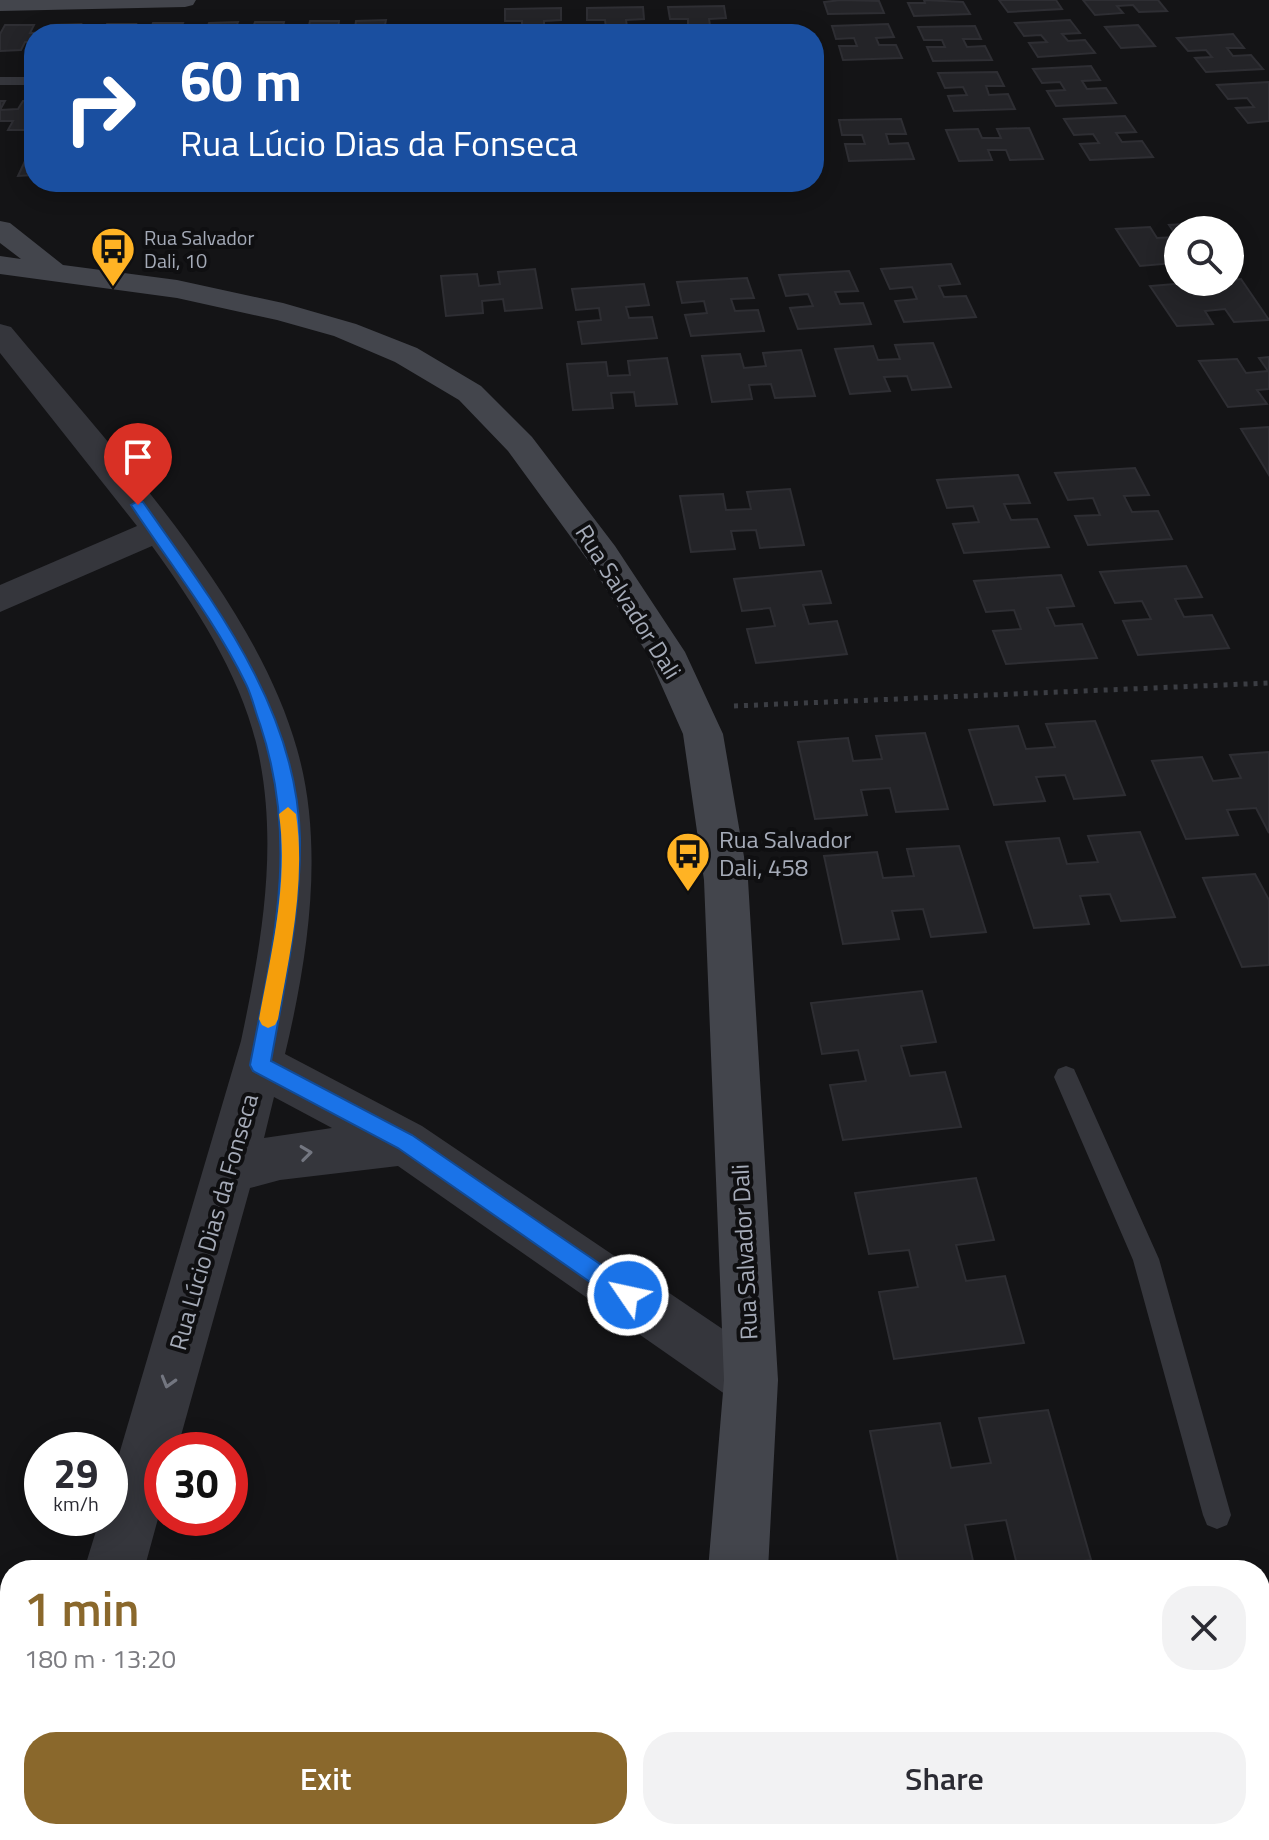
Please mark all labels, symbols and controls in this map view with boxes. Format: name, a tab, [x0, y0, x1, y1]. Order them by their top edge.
text: 60 m	[180, 38, 302, 123]
icon: right	[48, 56, 152, 160]
text: Rua Lúcio Dias da Fonseca	[180, 115, 578, 170]
map controls	[1164, 216, 1244, 296]
button: search	[1164, 216, 1244, 296]
place label: Rua Salvador Dali, 10	[144, 222, 254, 276]
bus stop icon: Rua Salvador Dali, 10	[89, 225, 137, 288]
pin	[104, 423, 172, 505]
icon: arrive	[116, 435, 160, 479]
street label: Rua Salvador Dali	[567, 517, 691, 686]
place label: Rua Salvador Dali, 458	[719, 821, 851, 885]
bus stop icon: Rua Salvador Dali, 458	[664, 830, 712, 893]
street label: Rua Lúcio Dias da Fonseca	[159, 1089, 267, 1354]
one-way arrow	[300, 1145, 313, 1162]
street label: Rua Salvador Dali	[721, 1163, 767, 1341]
position arrow	[586, 1253, 670, 1337]
one-way arrow	[161, 1374, 177, 1388]
speed limit sign: 30	[144, 1432, 248, 1536]
text: 29	[54, 1443, 98, 1504]
text: km/h	[53, 1488, 99, 1519]
text: 1 min	[24, 1572, 139, 1645]
button: close	[1162, 1586, 1246, 1670]
text: 180 m · 13:20	[24, 1639, 176, 1678]
button: Exit	[24, 1732, 627, 1824]
button: Share	[643, 1732, 1246, 1824]

